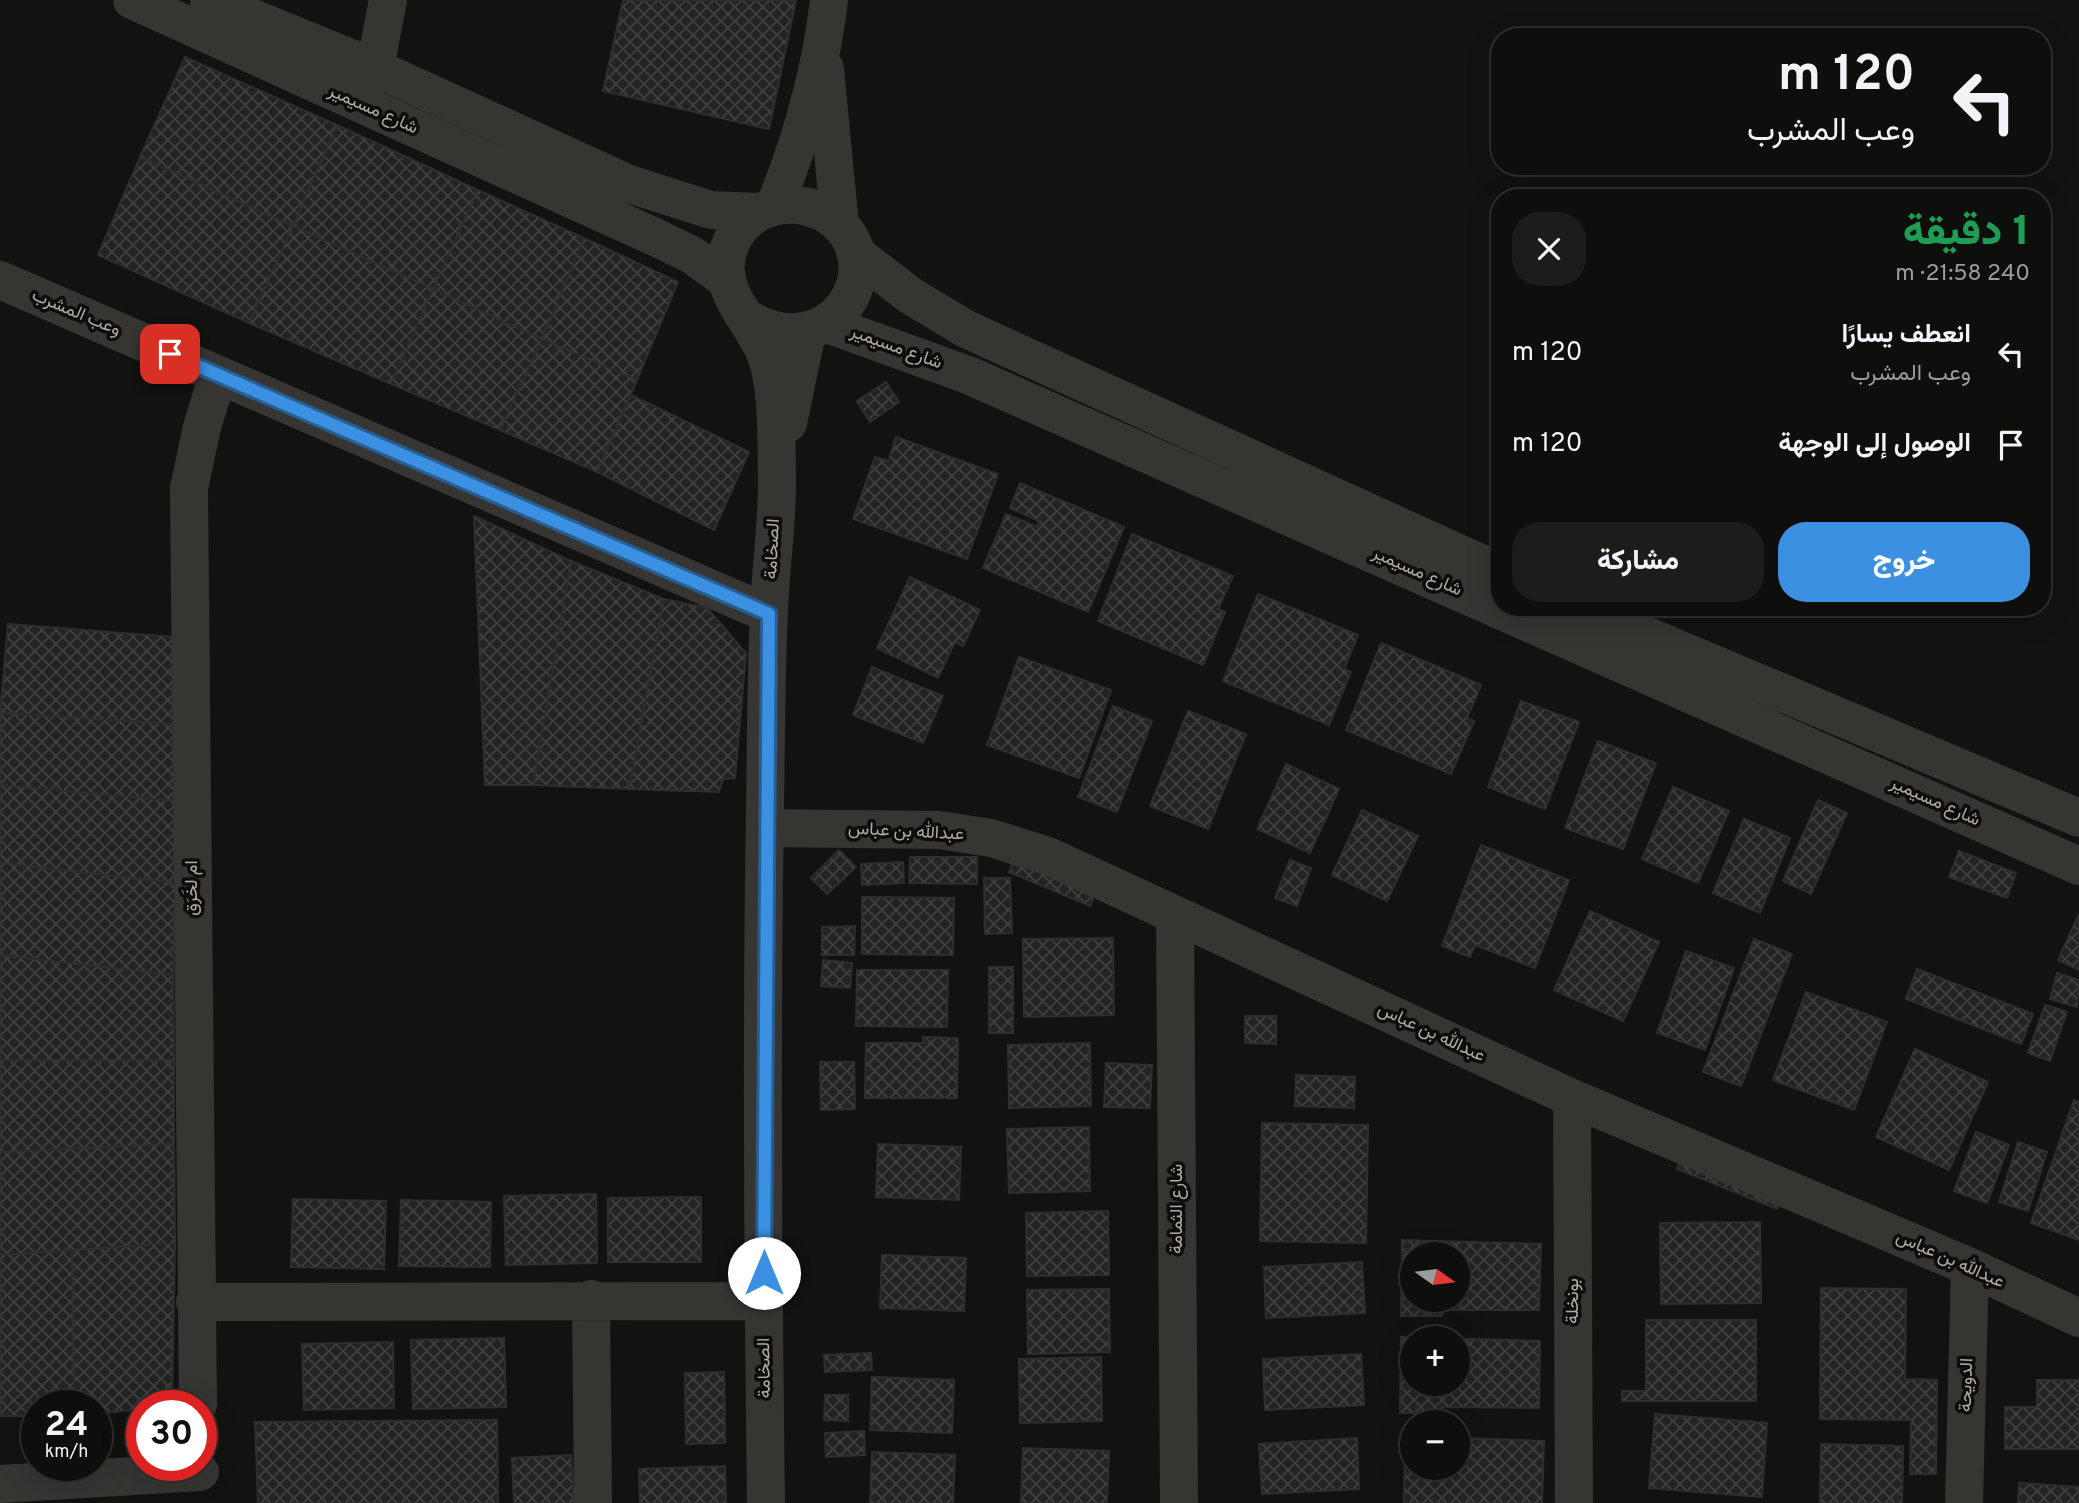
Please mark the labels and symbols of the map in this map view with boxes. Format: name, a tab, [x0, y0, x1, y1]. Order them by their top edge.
street label: شارع مسيمير	[323, 80, 422, 140]
street label: وعب المشرب	[28, 284, 124, 342]
street label: شارع مسيمير	[846, 320, 945, 375]
pin	[140, 324, 200, 384]
street label: الصخامة	[760, 518, 786, 580]
street label: شارع مسيمير	[1367, 542, 1466, 602]
street label: شارع مسيمير	[1885, 772, 1984, 832]
street label: عبدالله بن عباس	[847, 816, 965, 847]
street label: ام لخَرَق	[181, 860, 204, 916]
street label: عبدالله بن عباس	[1373, 997, 1489, 1068]
street label: شارع الثمامة	[1166, 1164, 1189, 1254]
street label: عبدالله بن عباس	[1892, 1225, 2008, 1294]
position arrow	[727, 1236, 801, 1310]
north arrow	[1400, 1242, 1470, 1312]
street label: بونخلة	[1562, 1278, 1585, 1324]
street label: الصخامة	[753, 1337, 777, 1399]
street label: الدويحة	[1955, 1358, 1979, 1412]
speed limit sign: 30	[126, 1390, 217, 1481]

